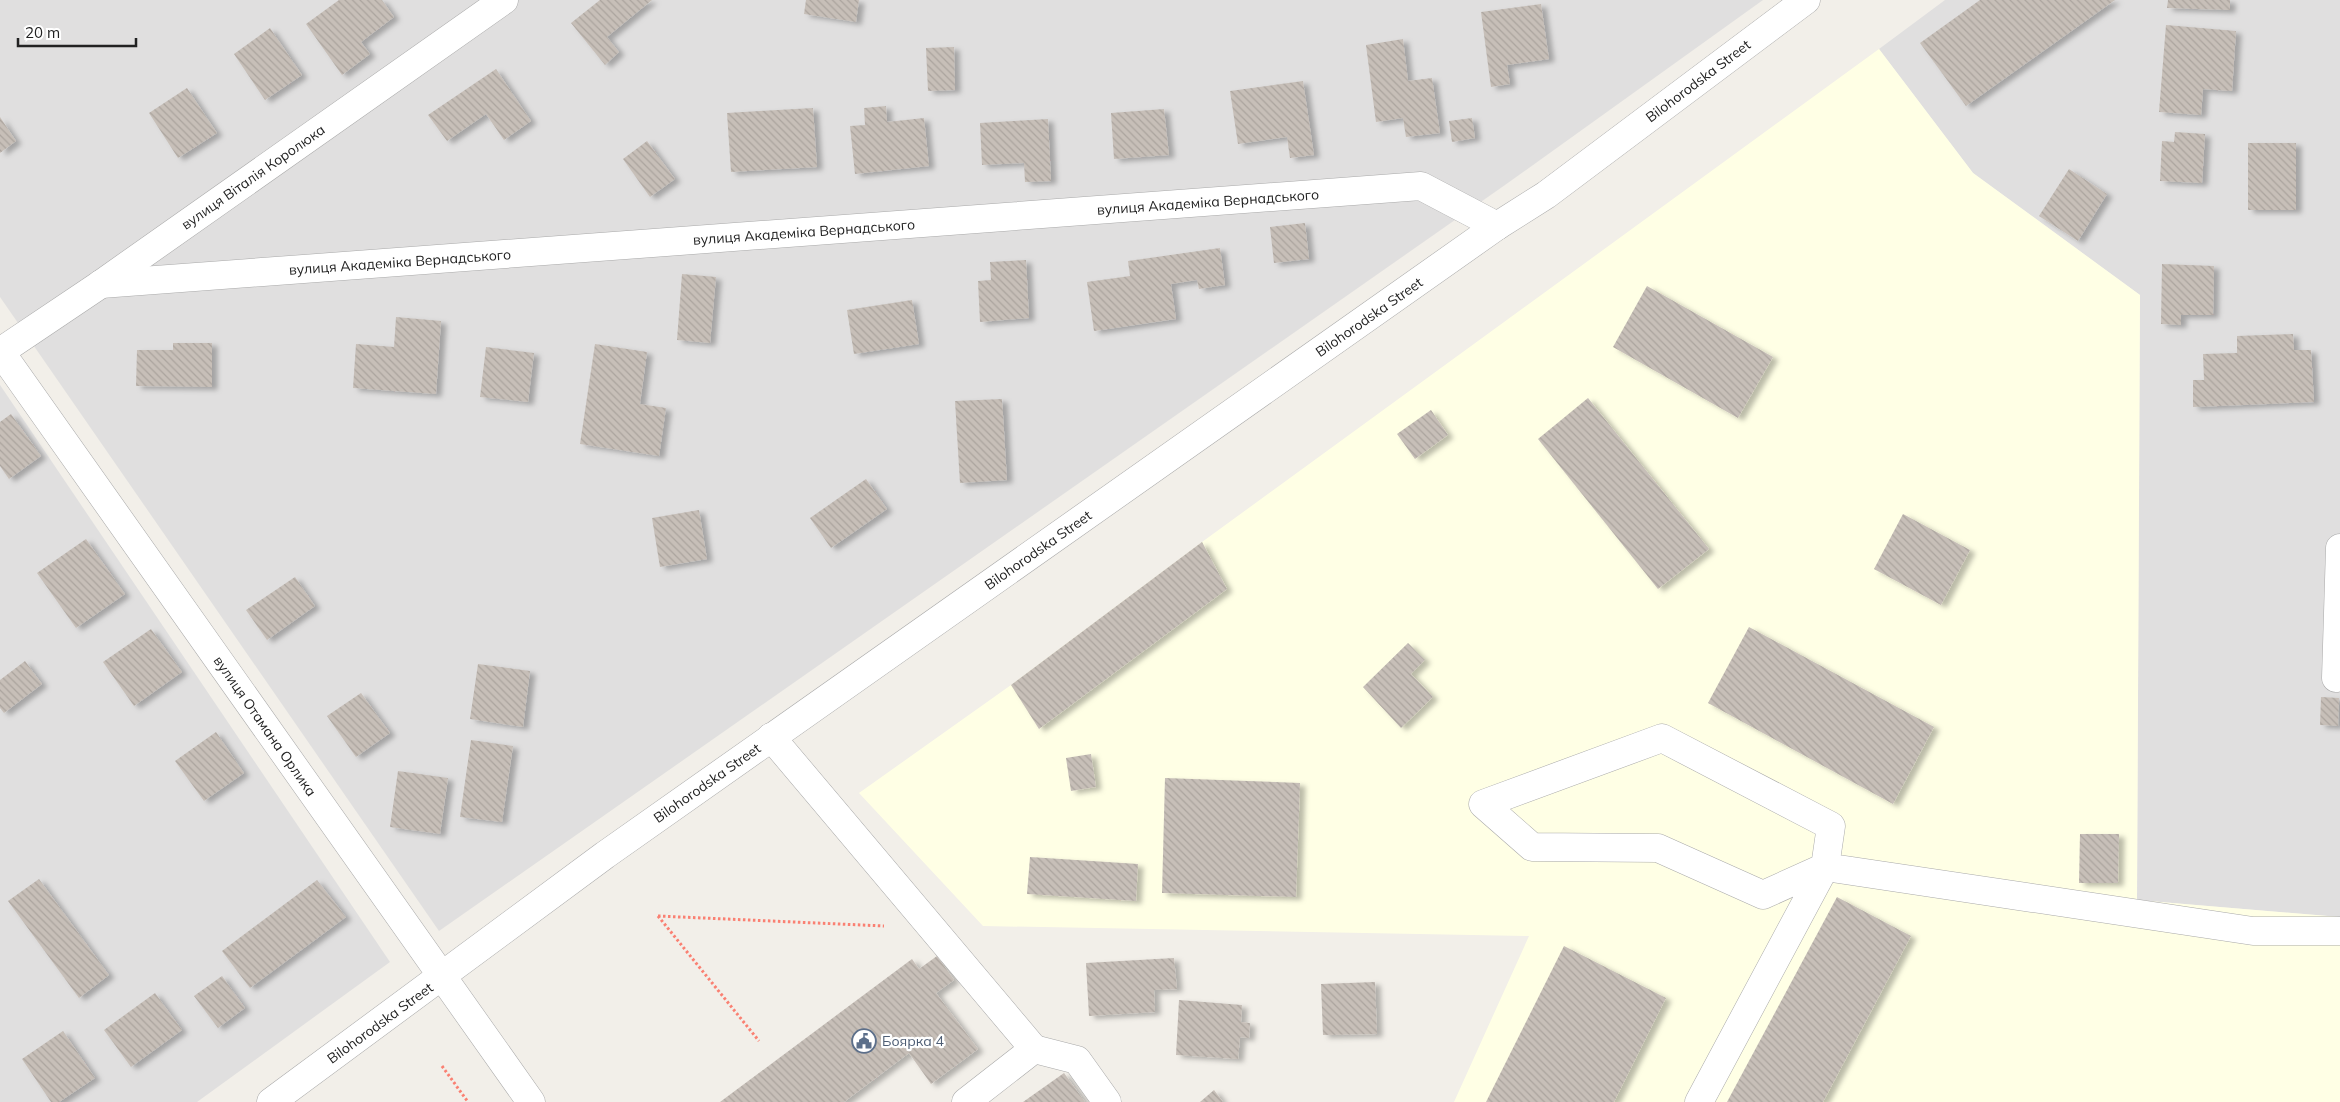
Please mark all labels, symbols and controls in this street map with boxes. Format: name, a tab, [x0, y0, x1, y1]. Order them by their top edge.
scale bar	[18, 15, 135, 47]
text: 20 m	[25, 23, 60, 42]
street label: Bilohorodska Street	[1642, 36, 1754, 126]
street label: вулиця Віталія Королюка	[178, 120, 328, 234]
street label: вулиця Академіка Вернадського	[1096, 185, 1320, 219]
street label: вулиця Академіка Вернадського	[692, 215, 916, 249]
street label: вулиця Академіка Вернадського	[288, 245, 512, 279]
street label: Bilohorodska Street	[1312, 273, 1426, 361]
street label: Bilohorodska Street	[981, 506, 1095, 594]
street label: вулиця Отамана Орлика	[210, 652, 320, 800]
street label: Bilohorodska Street	[650, 739, 764, 827]
street label: Bilohorodska Street	[323, 978, 437, 1067]
public building icon: Боярка 4	[851, 1028, 877, 1054]
place label: Боярка 4	[882, 1032, 945, 1050]

